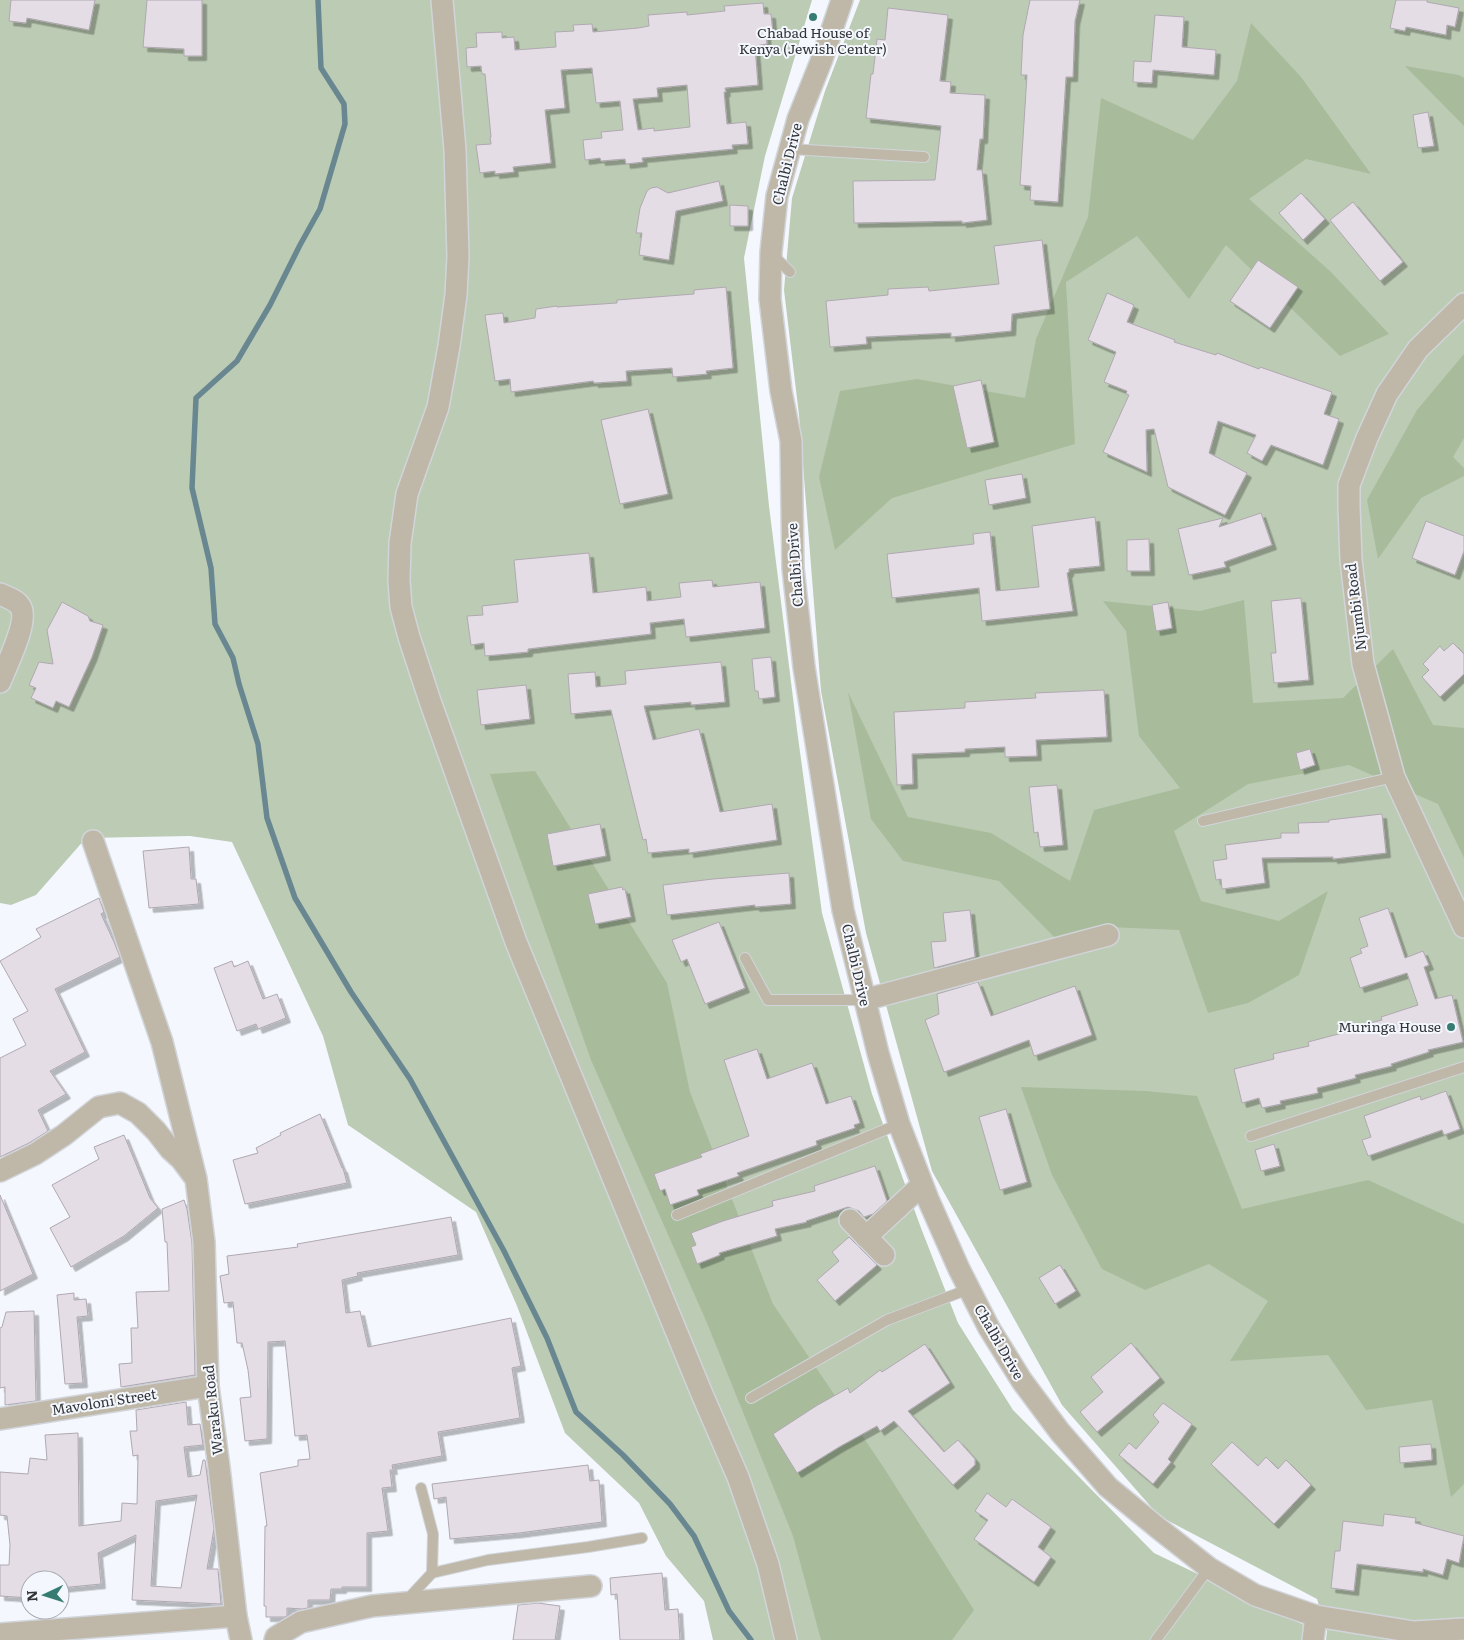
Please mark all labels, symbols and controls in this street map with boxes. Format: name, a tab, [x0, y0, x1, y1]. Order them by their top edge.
marker: Chabad House of Kenya (Jewish Center)	[807, 11, 819, 23]
place label: Chabad House of Kenya (Jewish Center)	[739, 22, 887, 58]
street label: Chalbi Drive	[766, 121, 806, 207]
street label: Chalbi Drive	[781, 523, 807, 608]
street label: Njumbi Road	[1340, 562, 1370, 652]
street label: Chalbi Drive	[838, 922, 876, 1008]
place label: Muringa House	[1338, 1016, 1441, 1036]
marker: Muringa House	[1445, 1021, 1457, 1033]
street label: Chalbi Drive	[970, 1300, 1029, 1383]
street label: Waraku Road	[197, 1364, 227, 1456]
street label: Mavoloni Street	[50, 1383, 158, 1419]
north arrow	[20, 1570, 70, 1620]
text: N	[21, 1589, 41, 1603]

